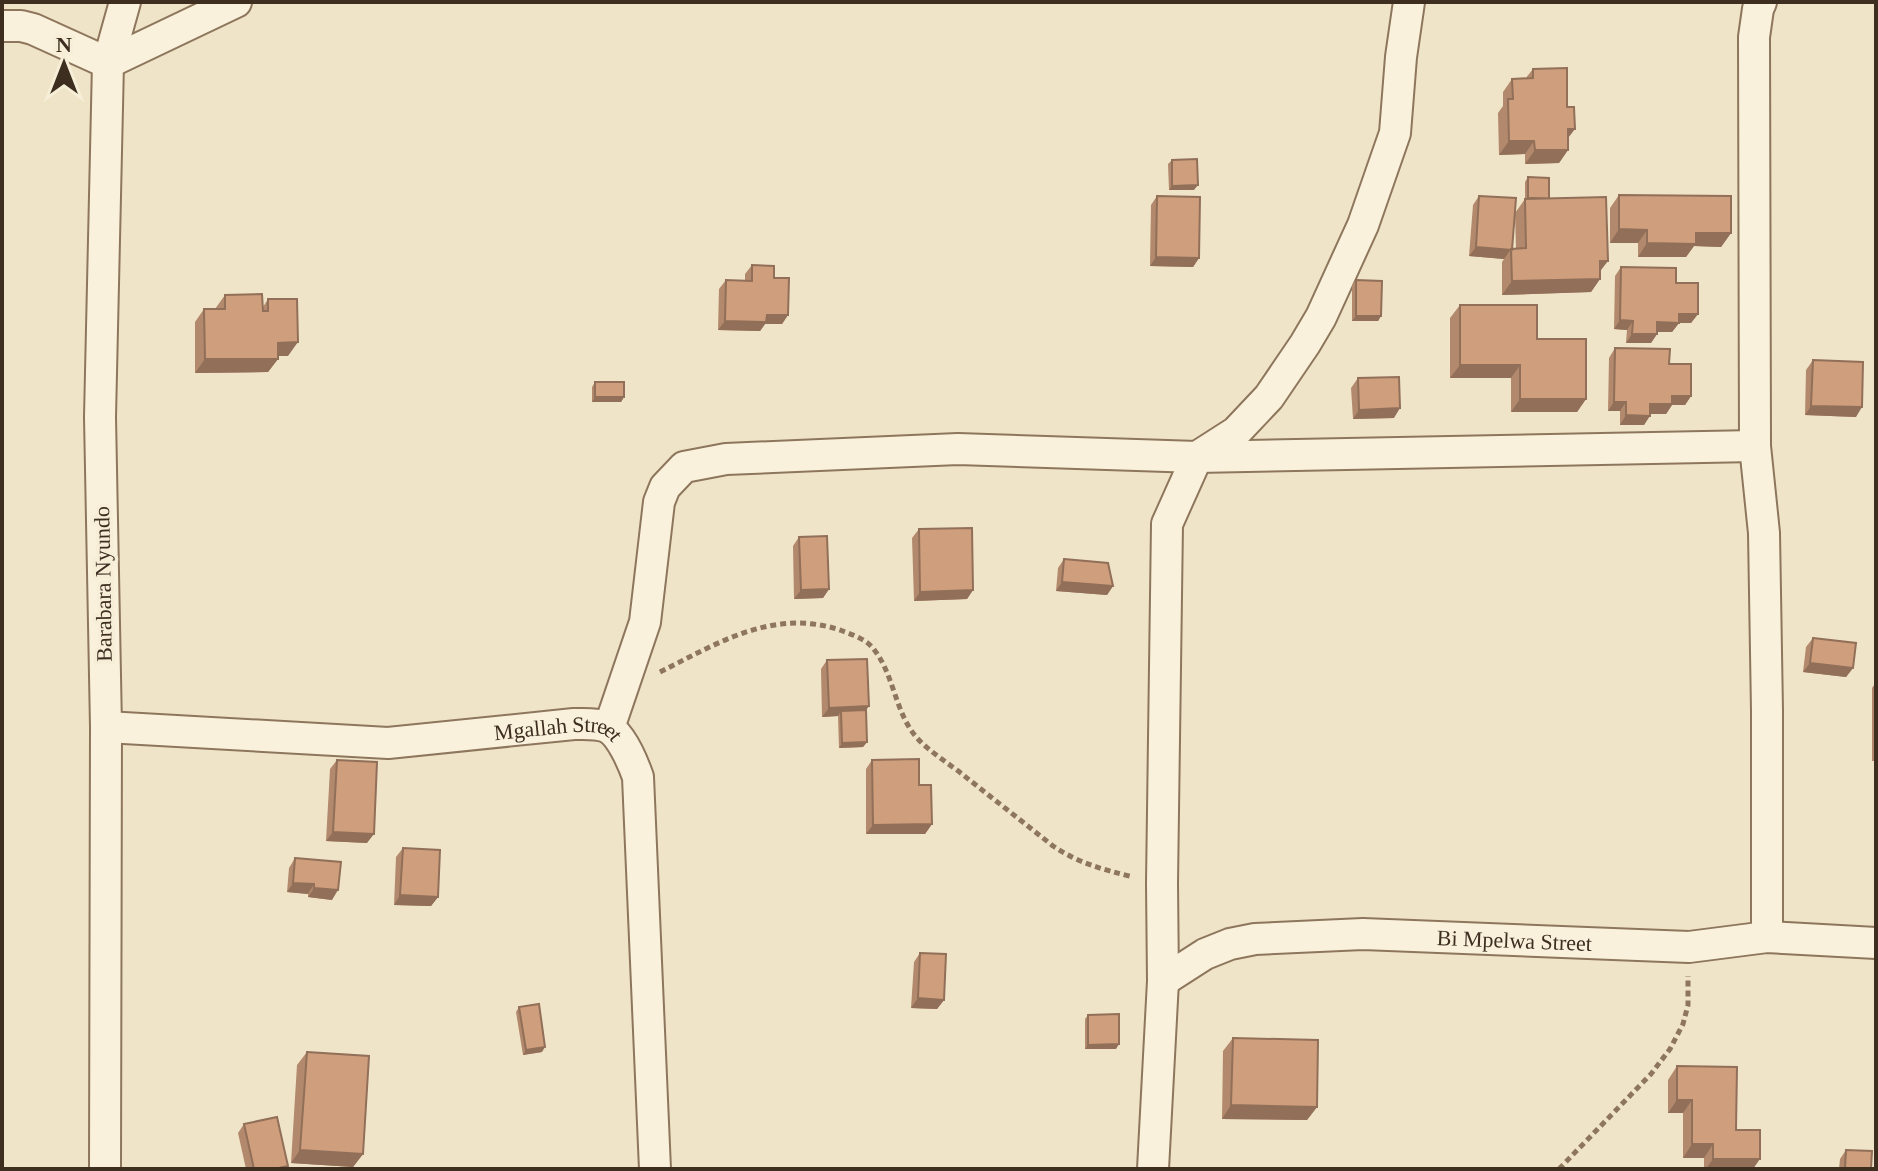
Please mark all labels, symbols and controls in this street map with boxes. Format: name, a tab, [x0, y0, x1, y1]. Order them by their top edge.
north arrow	[24, 24, 104, 104]
text: N	[56, 32, 72, 57]
street label: Barabara Nyundo	[89, 506, 117, 662]
street label: Mgallah Street	[493, 711, 629, 746]
street label: Bi Mpelwa Street	[1436, 924, 1592, 956]

